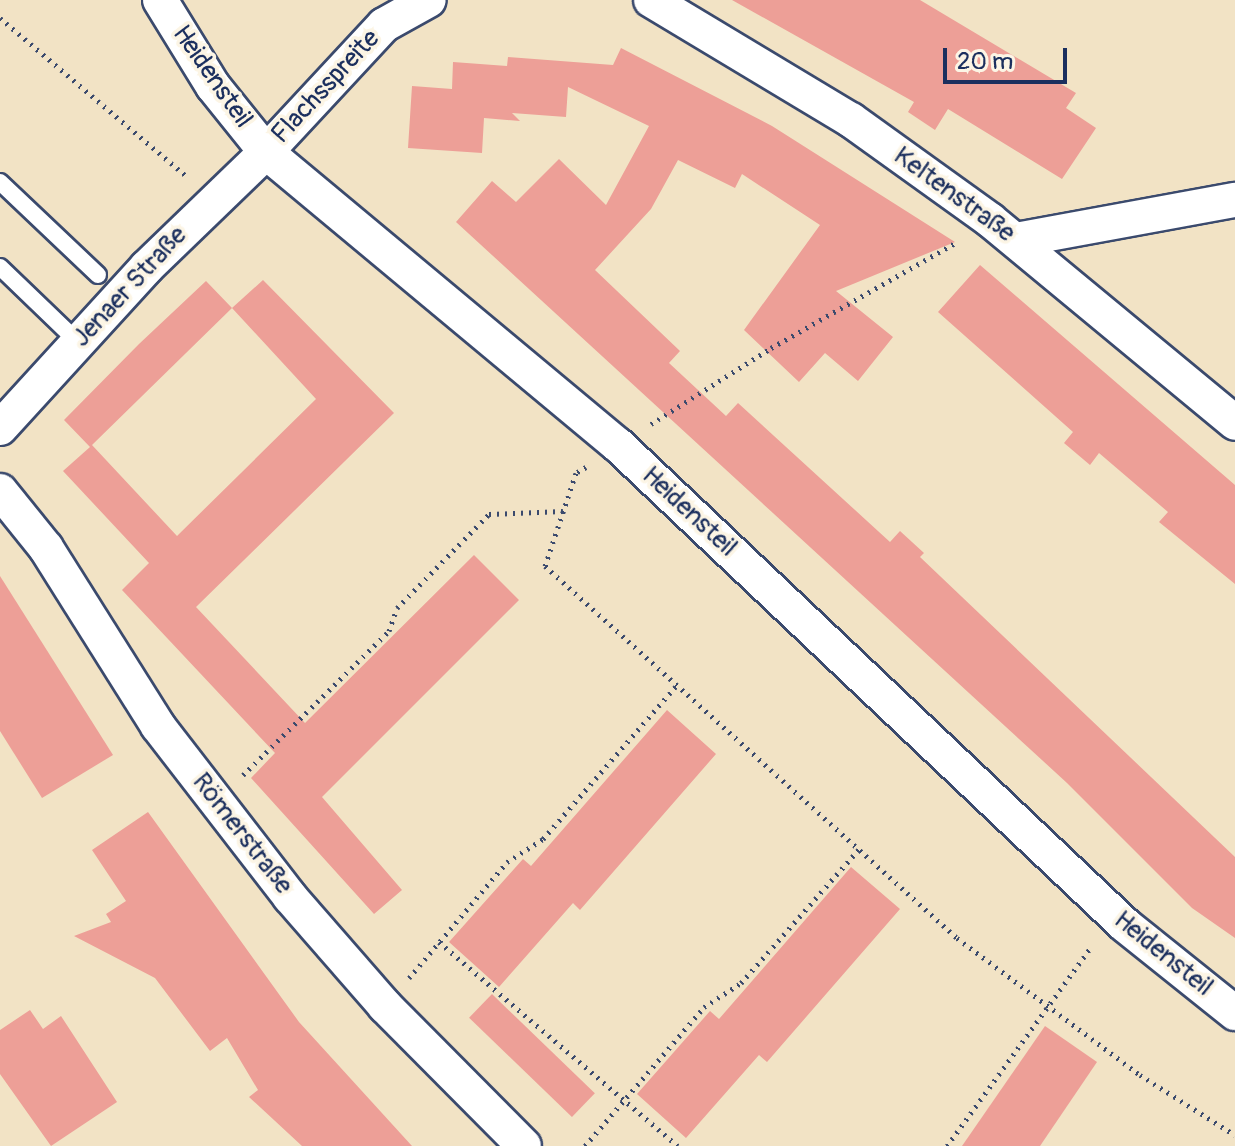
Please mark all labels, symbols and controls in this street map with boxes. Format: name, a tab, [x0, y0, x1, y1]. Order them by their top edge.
street label: Heidensteil	[165, 20, 259, 134]
street label: Flachsspreite	[265, 24, 387, 150]
scale bar	[947, 32, 1071, 82]
text: 20 m	[957, 47, 1013, 76]
street label: Keltenstraße	[887, 141, 1021, 249]
street label: Jenaer Straße	[66, 220, 194, 354]
street label: Heidensteil	[635, 460, 743, 564]
street label: Römerstraße	[185, 767, 299, 901]
street label: Heidensteil	[1107, 905, 1219, 1003]

